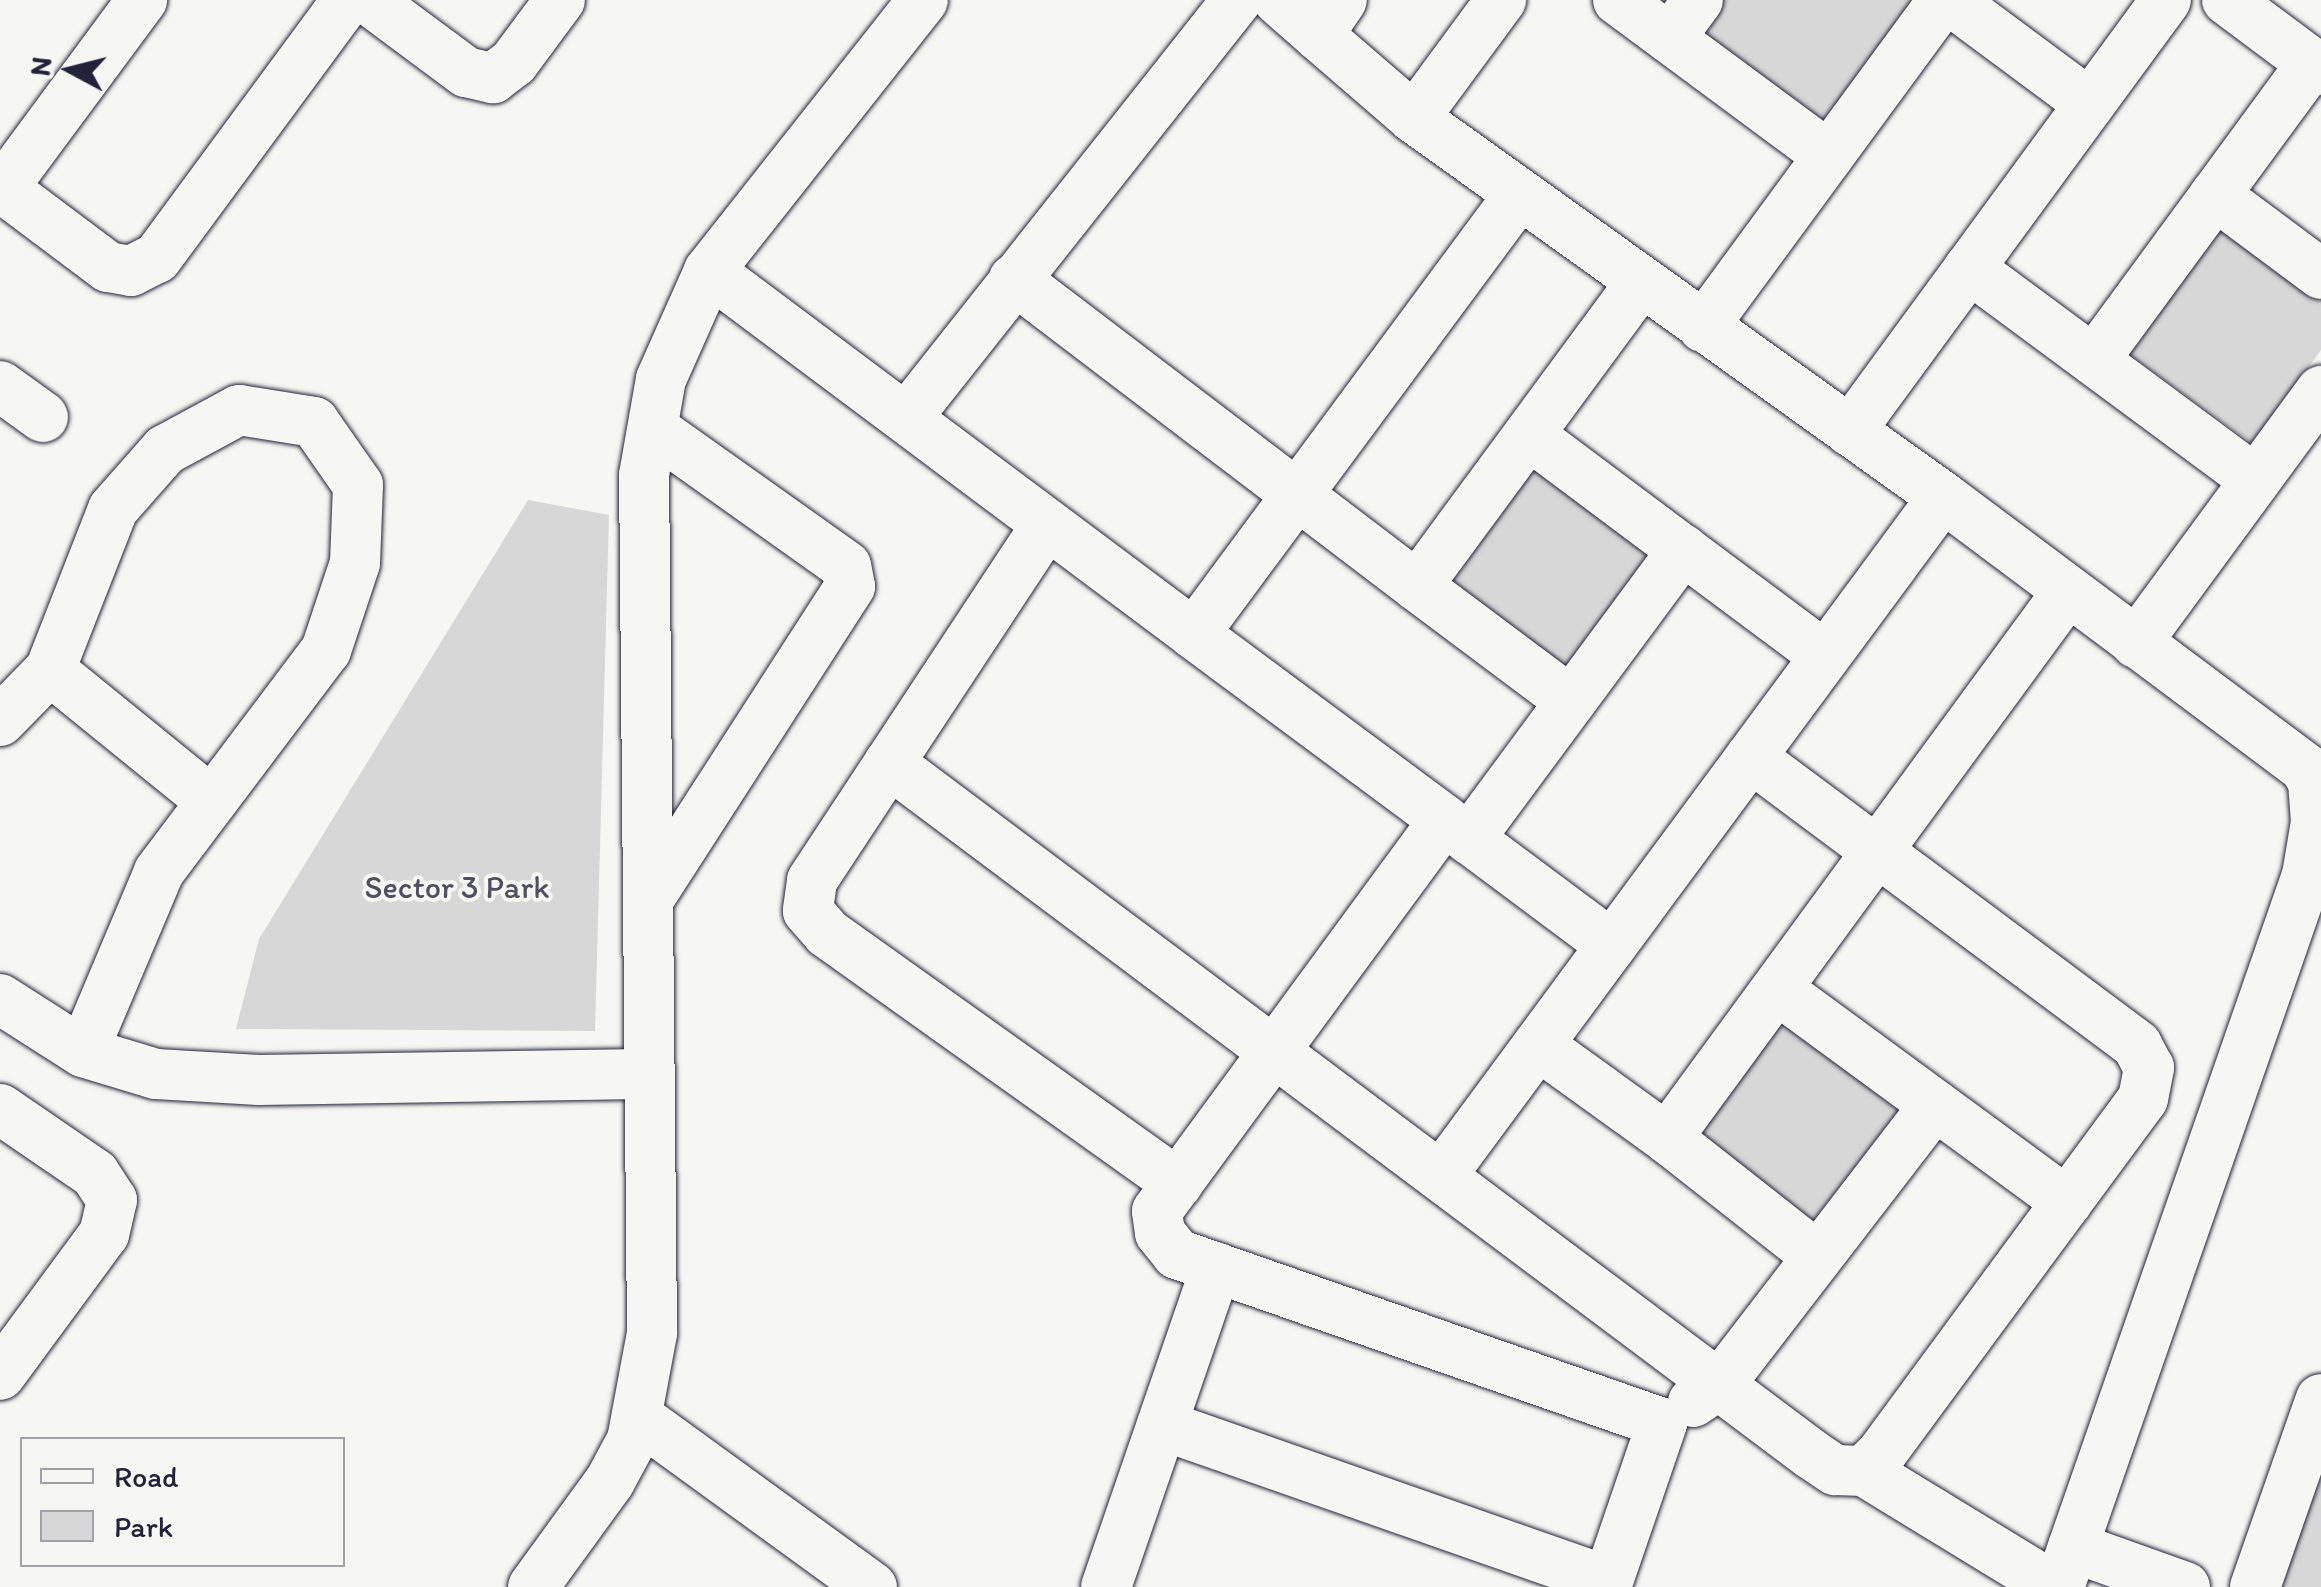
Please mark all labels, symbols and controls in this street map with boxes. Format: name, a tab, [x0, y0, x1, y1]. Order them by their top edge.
north arrow	[20, 20, 120, 120]
text: N	[22, 55, 58, 78]
park label: Sector 3 Park	[365, 868, 549, 906]
legend	[20, 1437, 345, 1567]
text: Road	[114, 1458, 179, 1495]
text: Park	[114, 1508, 173, 1545]

